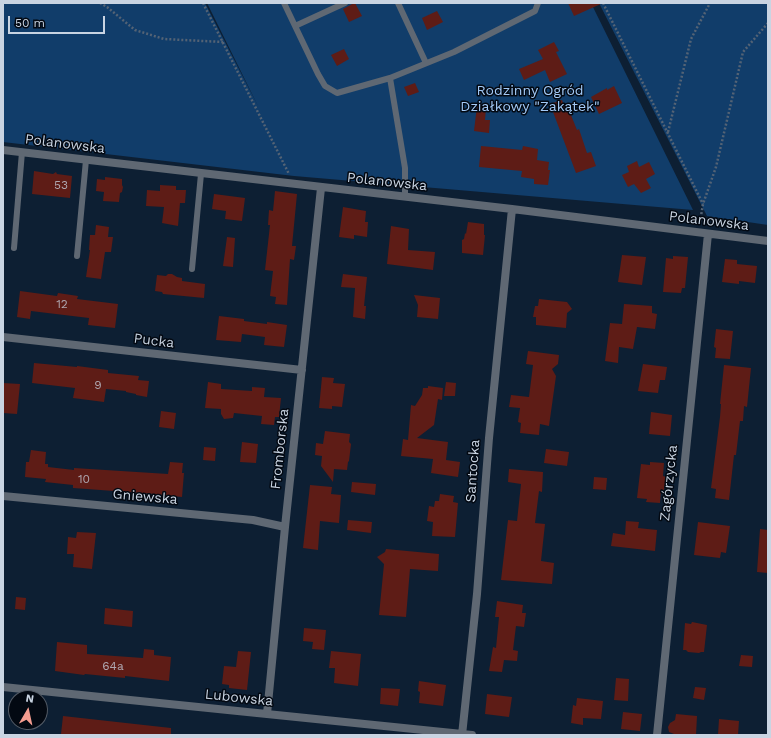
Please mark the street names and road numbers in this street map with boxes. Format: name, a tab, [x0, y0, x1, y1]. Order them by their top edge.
street label: Polanowska	[24, 131, 106, 157]
street label: Polanowska	[346, 169, 428, 195]
street label: Polanowska	[668, 208, 750, 234]
street label: Pucka	[133, 330, 175, 352]
street label: Fromborska	[267, 408, 293, 490]
street label: Santocka	[462, 439, 484, 503]
street label: Zagórzycka	[657, 444, 681, 522]
street label: Gniewska	[112, 486, 178, 508]
street label: Lubowska	[204, 686, 274, 710]

